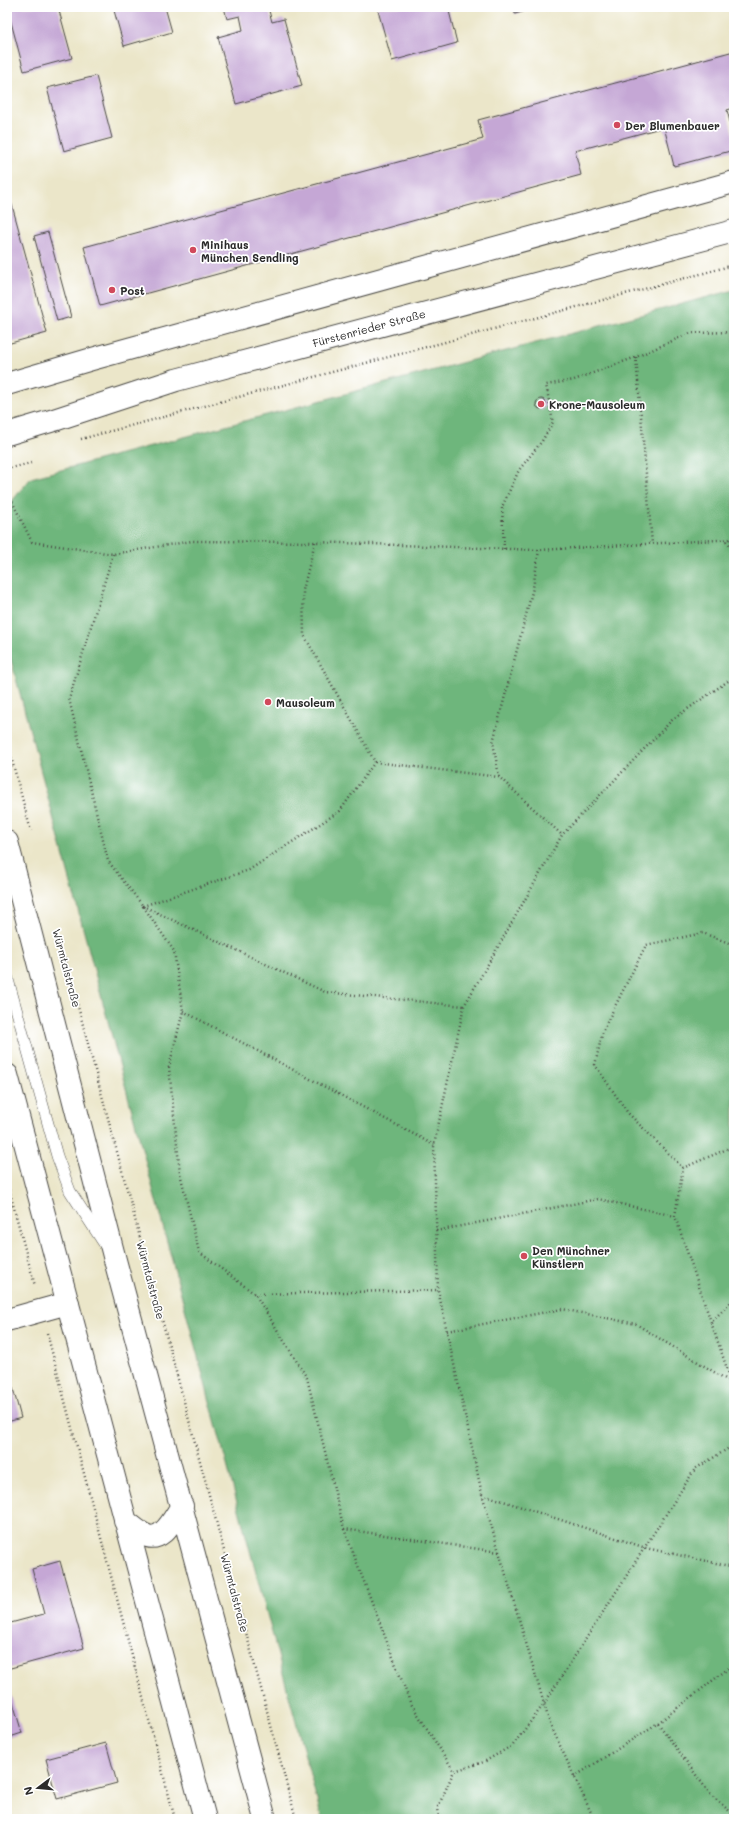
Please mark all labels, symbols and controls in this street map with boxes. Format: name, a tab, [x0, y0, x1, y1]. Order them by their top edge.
place label: Der Blumenbauer	[625, 118, 720, 133]
marker: Der Blumenbauer	[612, 120, 622, 130]
place label: Minihaus München Sendling	[201, 237, 299, 265]
marker: Minihaus München Sendling	[188, 245, 198, 255]
place label: Post	[120, 283, 145, 298]
marker: Post	[107, 285, 117, 295]
street label: Fürstenrieder Straße	[311, 306, 427, 350]
place label: Krone-Mausoleum	[549, 397, 645, 412]
marker: Krone-Mausoleum	[536, 399, 546, 409]
place label: Mausoleum	[276, 695, 335, 710]
marker: Mausoleum	[263, 697, 273, 707]
street label: Würmtalstraße	[49, 927, 85, 1009]
street label: Würmtalstraße	[133, 1239, 169, 1321]
place label: Den Münchner Künstlern	[532, 1243, 610, 1271]
marker: Den Münchner Künstlern	[519, 1251, 529, 1261]
street label: Würmtalstraße	[217, 1552, 253, 1634]
north arrow	[18, 1768, 58, 1808]
text: N	[20, 1785, 36, 1797]

